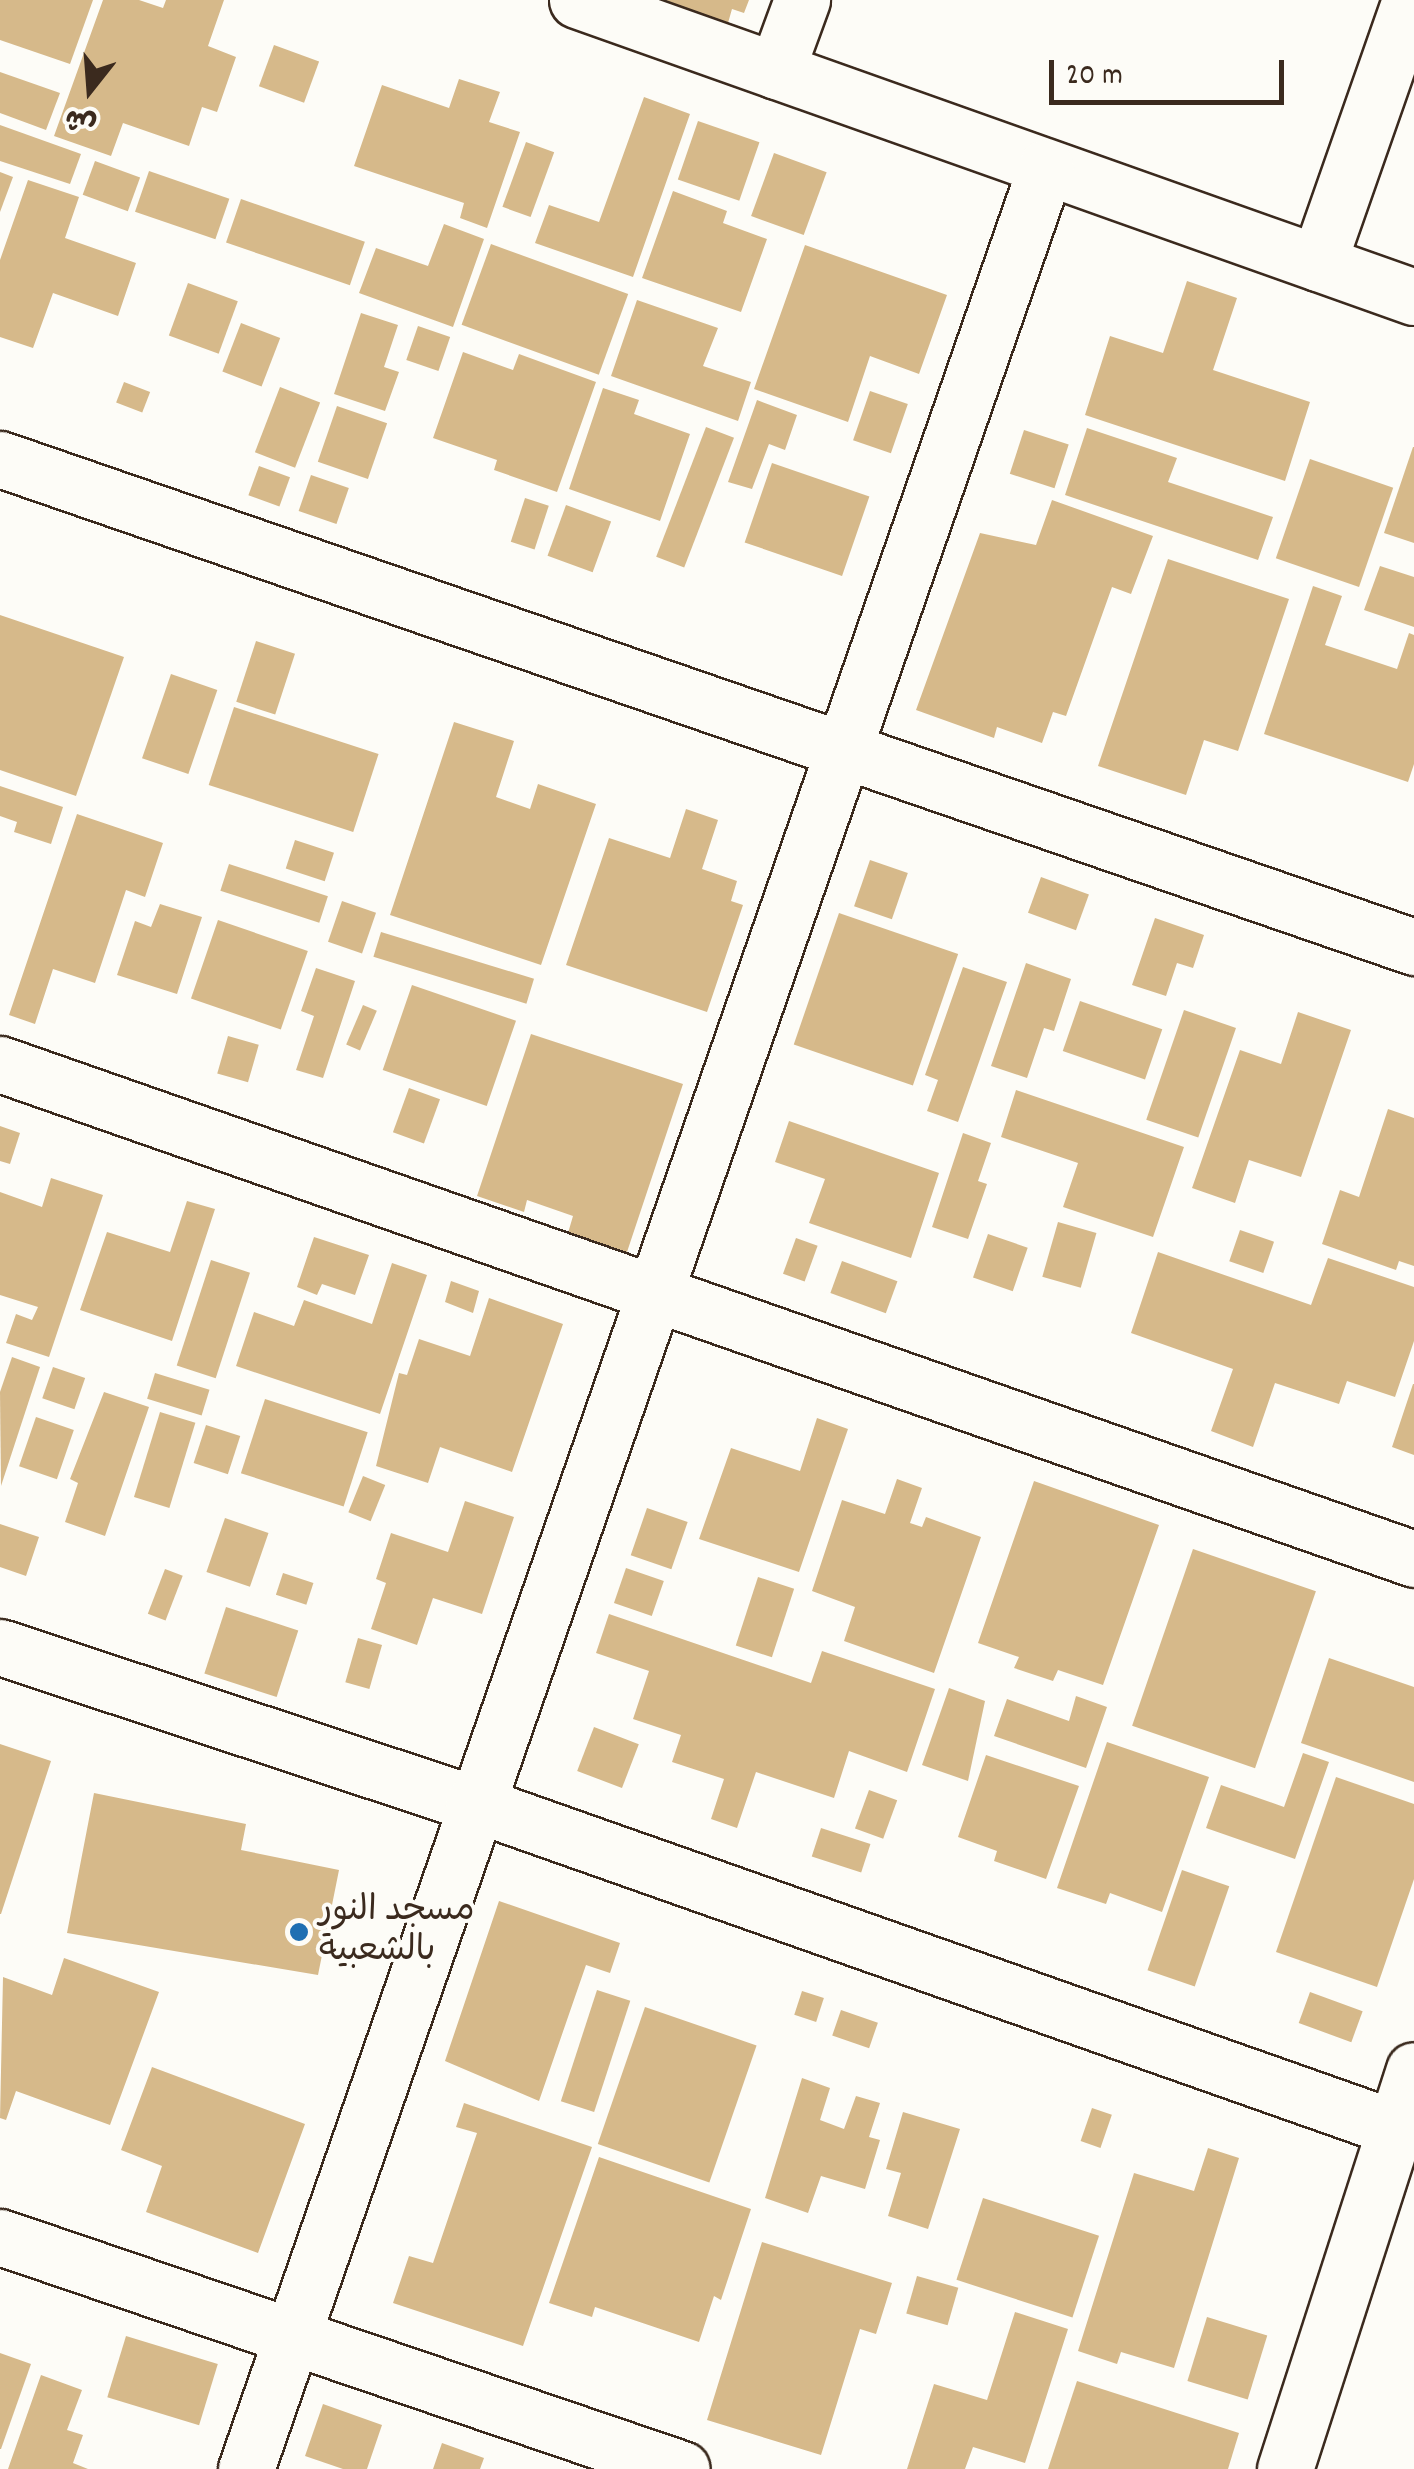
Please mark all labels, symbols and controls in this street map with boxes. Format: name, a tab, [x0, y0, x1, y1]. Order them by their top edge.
north arrow	[40, 40, 140, 140]
scale bar	[1054, 40, 1289, 102]
text: 20 m	[1066, 56, 1123, 99]
text: ش	[61, 95, 102, 142]
place label: مسجد النور بالشعبية	[319, 1891, 475, 1973]
marker: مسجد النور بالشعبية	[288, 1921, 310, 1943]

